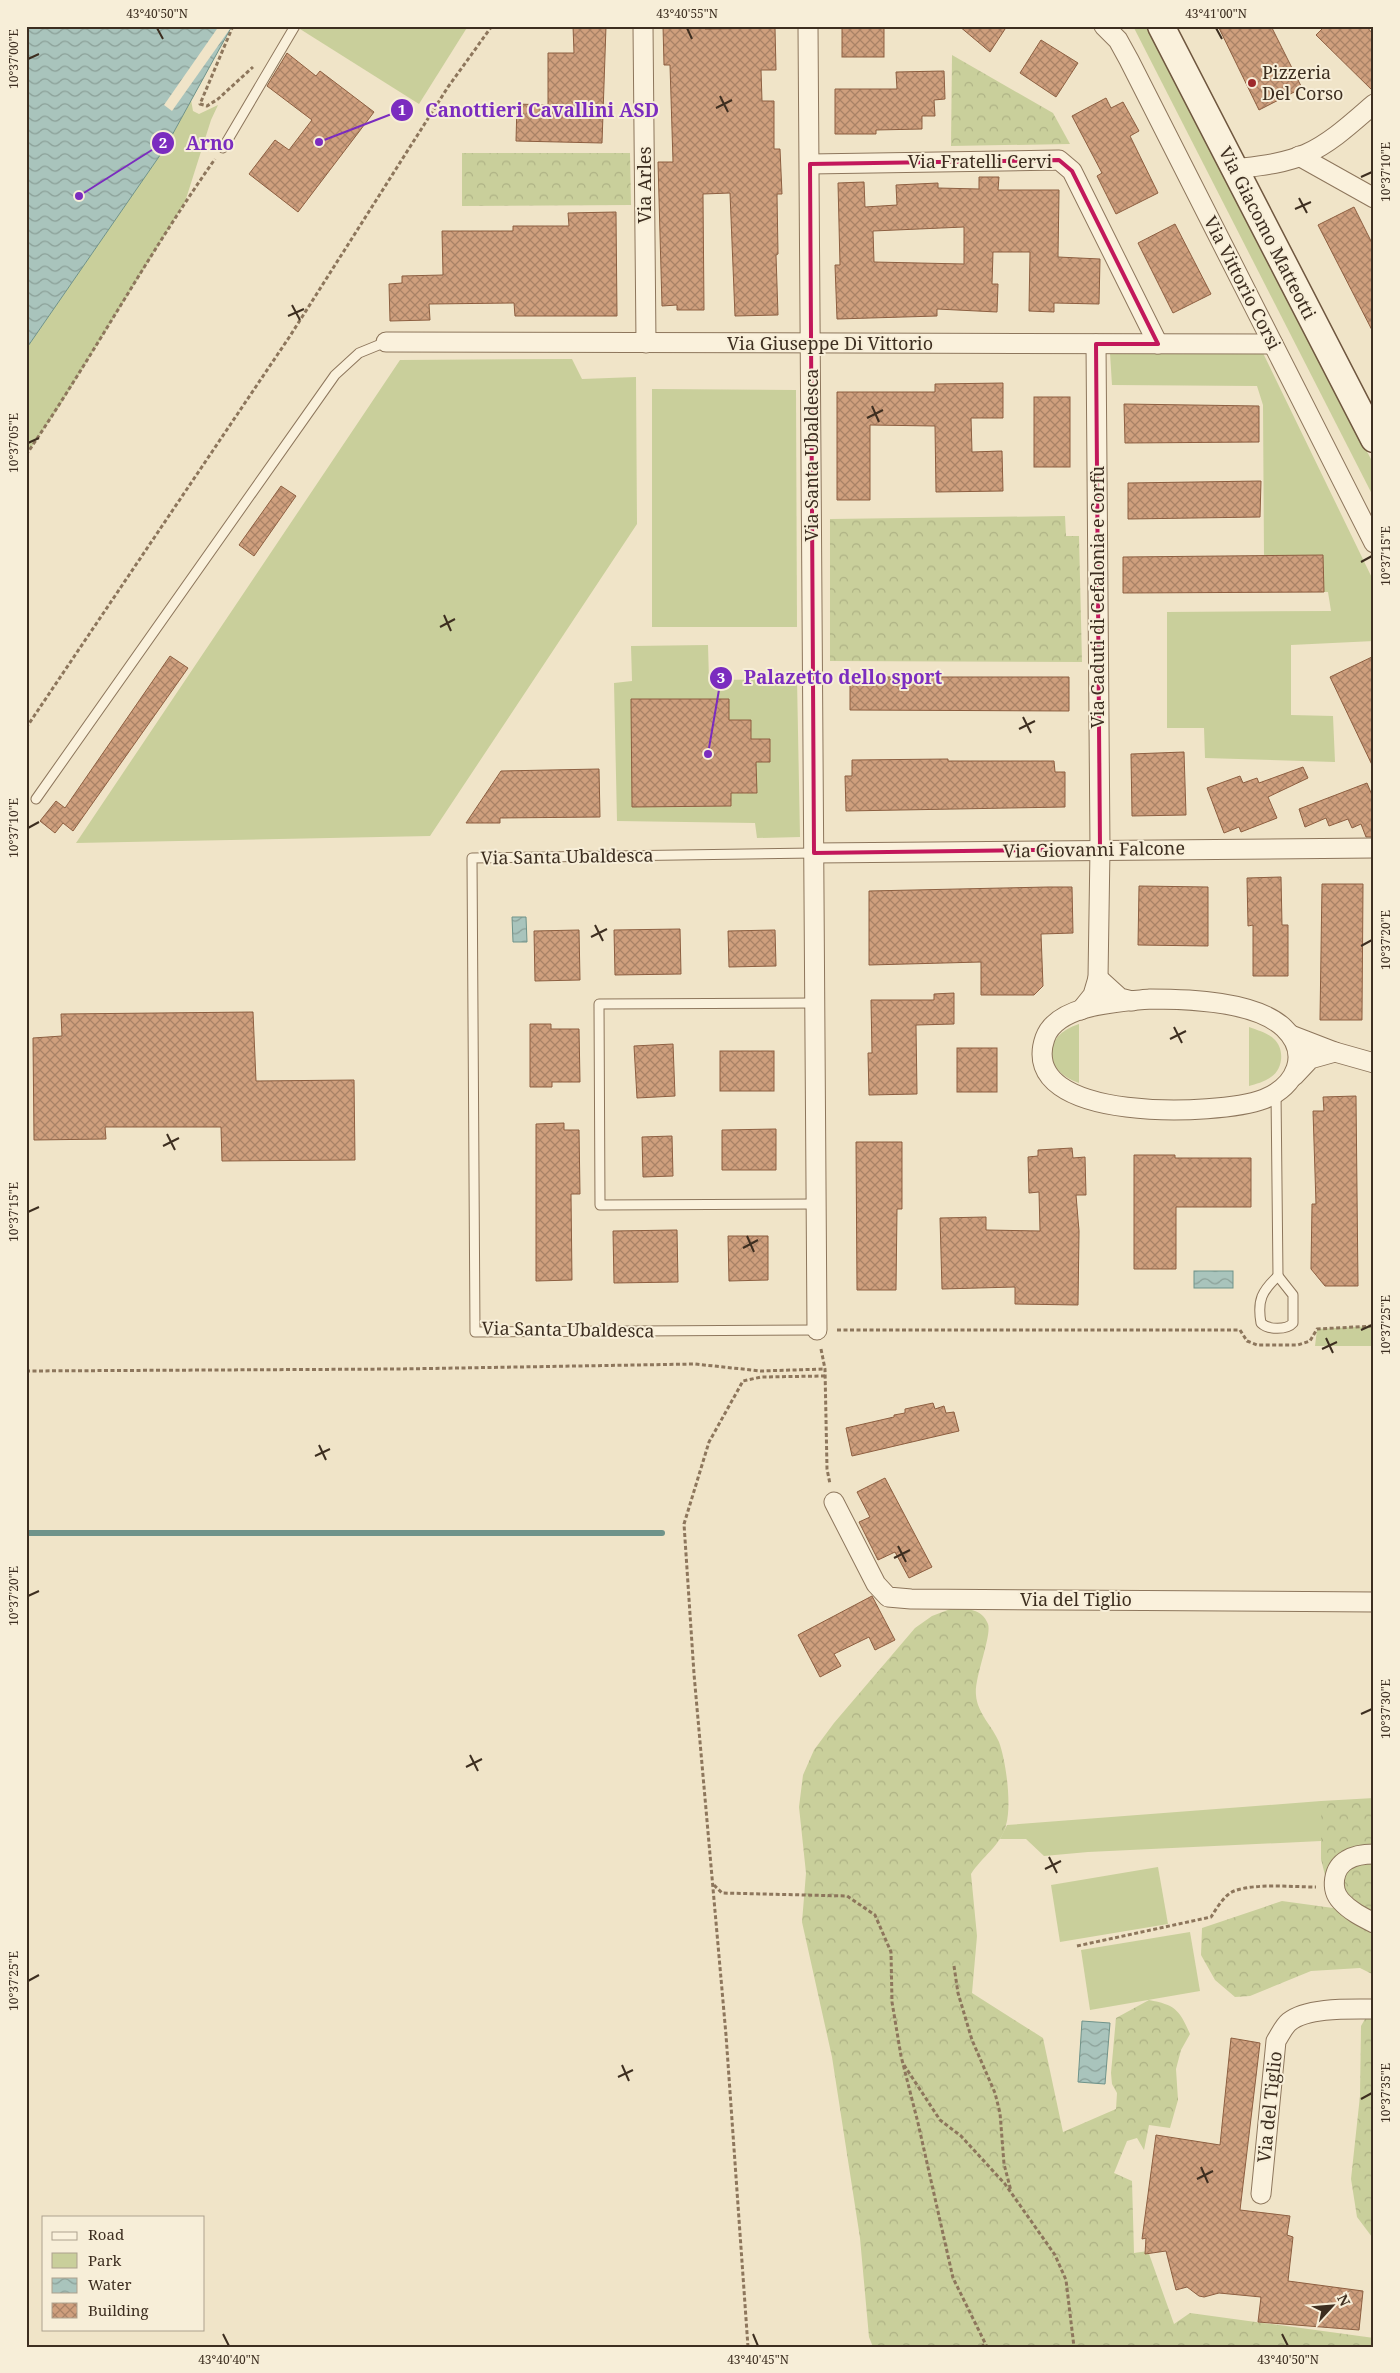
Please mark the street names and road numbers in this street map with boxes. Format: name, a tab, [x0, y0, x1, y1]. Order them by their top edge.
street label: Via Giacomo Matteotti	[1214, 142, 1322, 323]
street label: Via Arles	[632, 146, 656, 224]
street label: Via Fratelli Cervi	[908, 149, 1052, 173]
street label: Via Vittorio Corsi	[1199, 212, 1287, 354]
street label: Via Giuseppe Di Vittorio	[727, 331, 933, 355]
street label: Via Santa Ubaldesca	[799, 369, 823, 541]
street label: Via Caduti di Cefalonia e Corfù	[1085, 465, 1109, 728]
street label: Via Giovanni Falcone	[1003, 835, 1185, 863]
street label: Via Santa Ubaldesca	[480, 842, 654, 870]
street label: Via Santa Ubaldesca	[481, 1315, 655, 1343]
street label: Via del Tiglio	[1020, 1587, 1132, 1611]
street label: Via del Tiglio	[1251, 2050, 1287, 2164]

